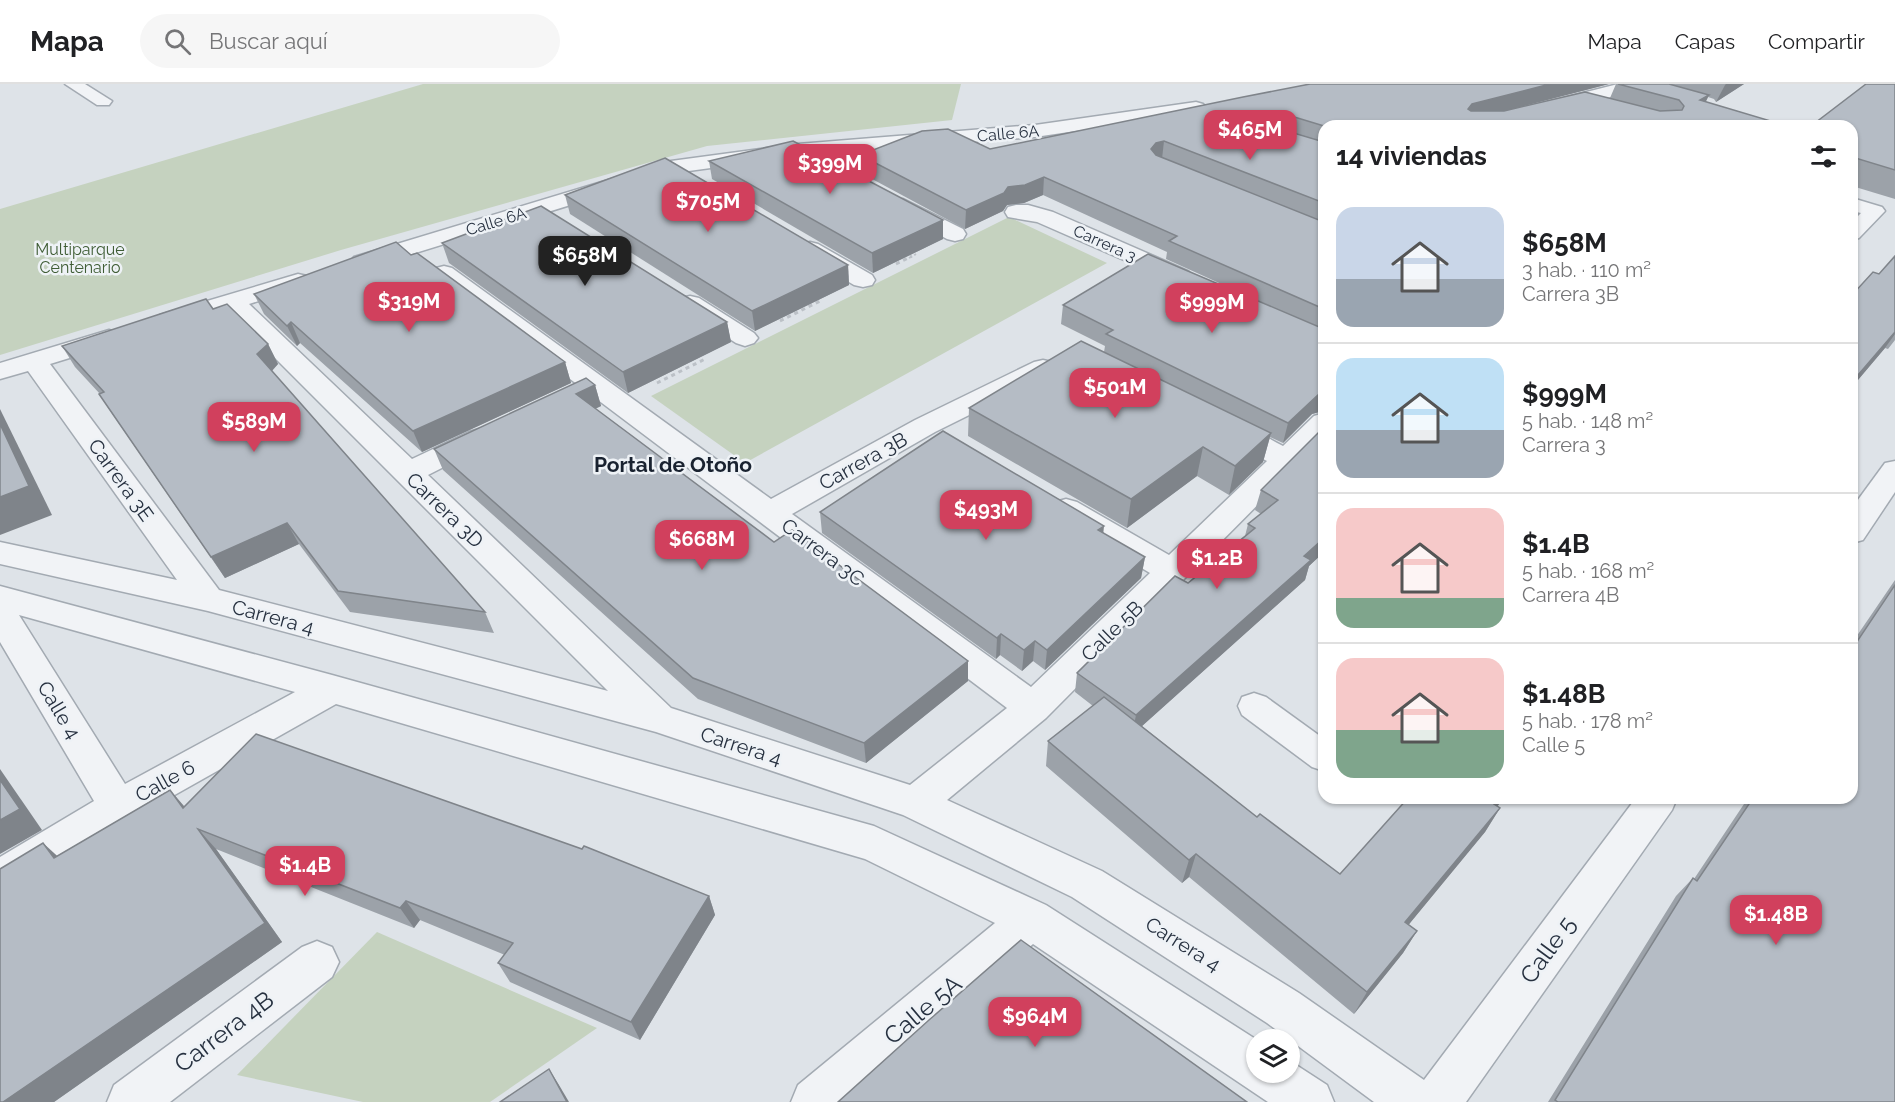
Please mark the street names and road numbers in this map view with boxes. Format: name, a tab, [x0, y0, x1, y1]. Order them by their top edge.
street label: Calle 6A	[976, 121, 1040, 146]
street label: Calle 6A	[464, 203, 529, 240]
street label: Carrera 3	[1070, 221, 1139, 266]
street label: Carrera 3B	[815, 427, 911, 495]
street label: Carrera 3E	[83, 434, 159, 526]
street label: Carrera 3D	[401, 467, 489, 553]
street label: Carrera 3C	[777, 513, 869, 591]
street label: Carrera 4	[229, 595, 317, 639]
street label: Calle 5B	[1076, 596, 1148, 666]
street label: Calle 4	[32, 677, 86, 743]
street label: Carrera 4	[697, 722, 785, 770]
street label: Calle 6	[131, 755, 199, 807]
street label: Calle 5	[1514, 910, 1582, 989]
street label: Carrera 4	[1141, 912, 1225, 976]
street label: Calle 5A	[878, 969, 967, 1050]
street label: Carrera 4B	[168, 985, 279, 1078]

